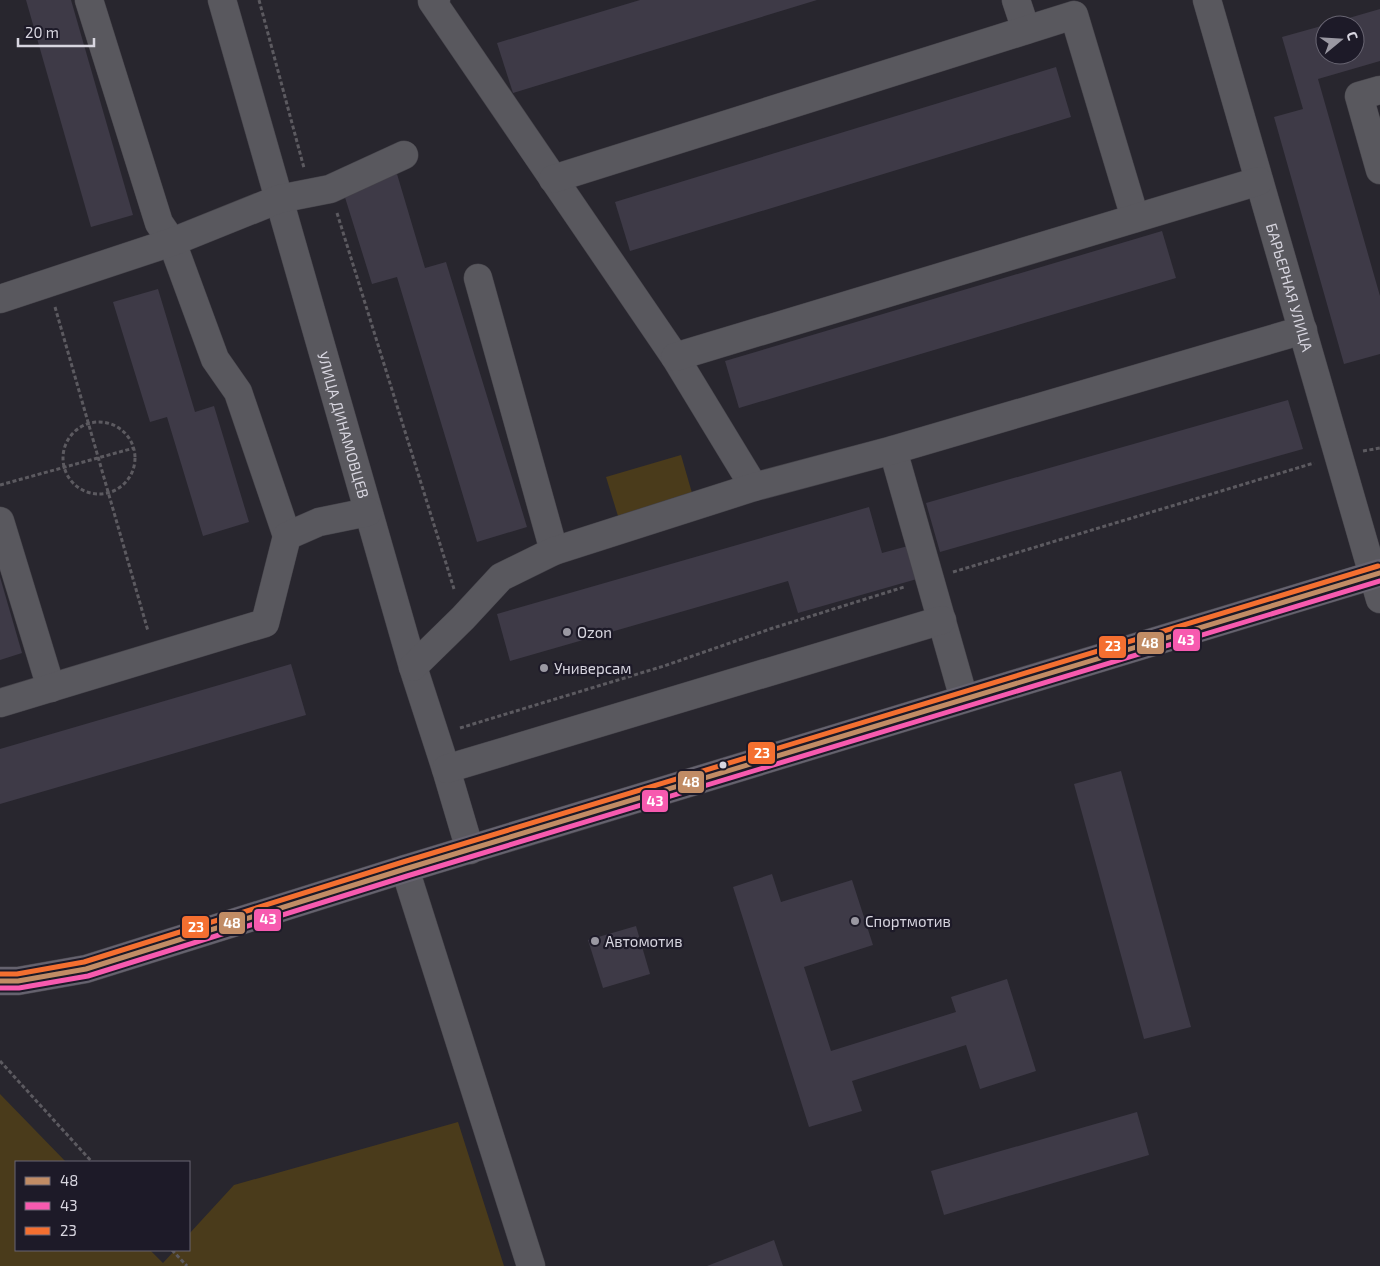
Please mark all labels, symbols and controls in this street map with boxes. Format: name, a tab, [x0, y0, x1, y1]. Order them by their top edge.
scale bar	[18, 15, 94, 47]
north arrow	[1315, 15, 1365, 65]
text: 20 m	[25, 23, 59, 41]
text: С	[1343, 29, 1362, 42]
street label: БАРЬЕРНАЯ УЛИЦА	[1263, 221, 1317, 354]
street label: УЛИЦА ДИНАМОВЦЕВ	[314, 349, 373, 500]
place label: Ozon	[577, 623, 612, 641]
marker: Ozon	[561, 626, 573, 638]
line badge: 43	[1172, 628, 1201, 652]
line badge: 48	[1136, 631, 1165, 655]
text: 43	[1178, 631, 1194, 648]
text: 48	[1141, 634, 1159, 651]
line badge: 23	[1098, 635, 1127, 659]
text: 23	[1105, 637, 1121, 654]
place label: Универсам	[554, 659, 632, 677]
marker: Универсам	[538, 662, 550, 674]
line badge: 23	[747, 741, 776, 765]
text: 23	[754, 744, 770, 761]
unlabelled marker	[718, 760, 728, 770]
line badge: 48	[677, 770, 705, 794]
text: 48	[682, 773, 700, 790]
line badge: 43	[641, 789, 669, 813]
text: 43	[647, 792, 663, 809]
line badge: 43	[253, 908, 282, 932]
text: 43	[260, 910, 276, 927]
line badge: 48	[218, 911, 246, 935]
place label: Спортмотив	[865, 912, 951, 930]
text: 48	[223, 914, 241, 931]
line badge: 23	[181, 915, 210, 939]
marker: Спортмотив	[849, 915, 861, 927]
text: 23	[188, 918, 204, 935]
place label: Автомотив	[605, 932, 682, 950]
marker: Автомотив	[589, 935, 601, 947]
legend	[15, 1161, 190, 1251]
text: 48	[60, 1171, 78, 1189]
text: 43	[60, 1196, 78, 1214]
text: 23	[60, 1221, 77, 1239]

